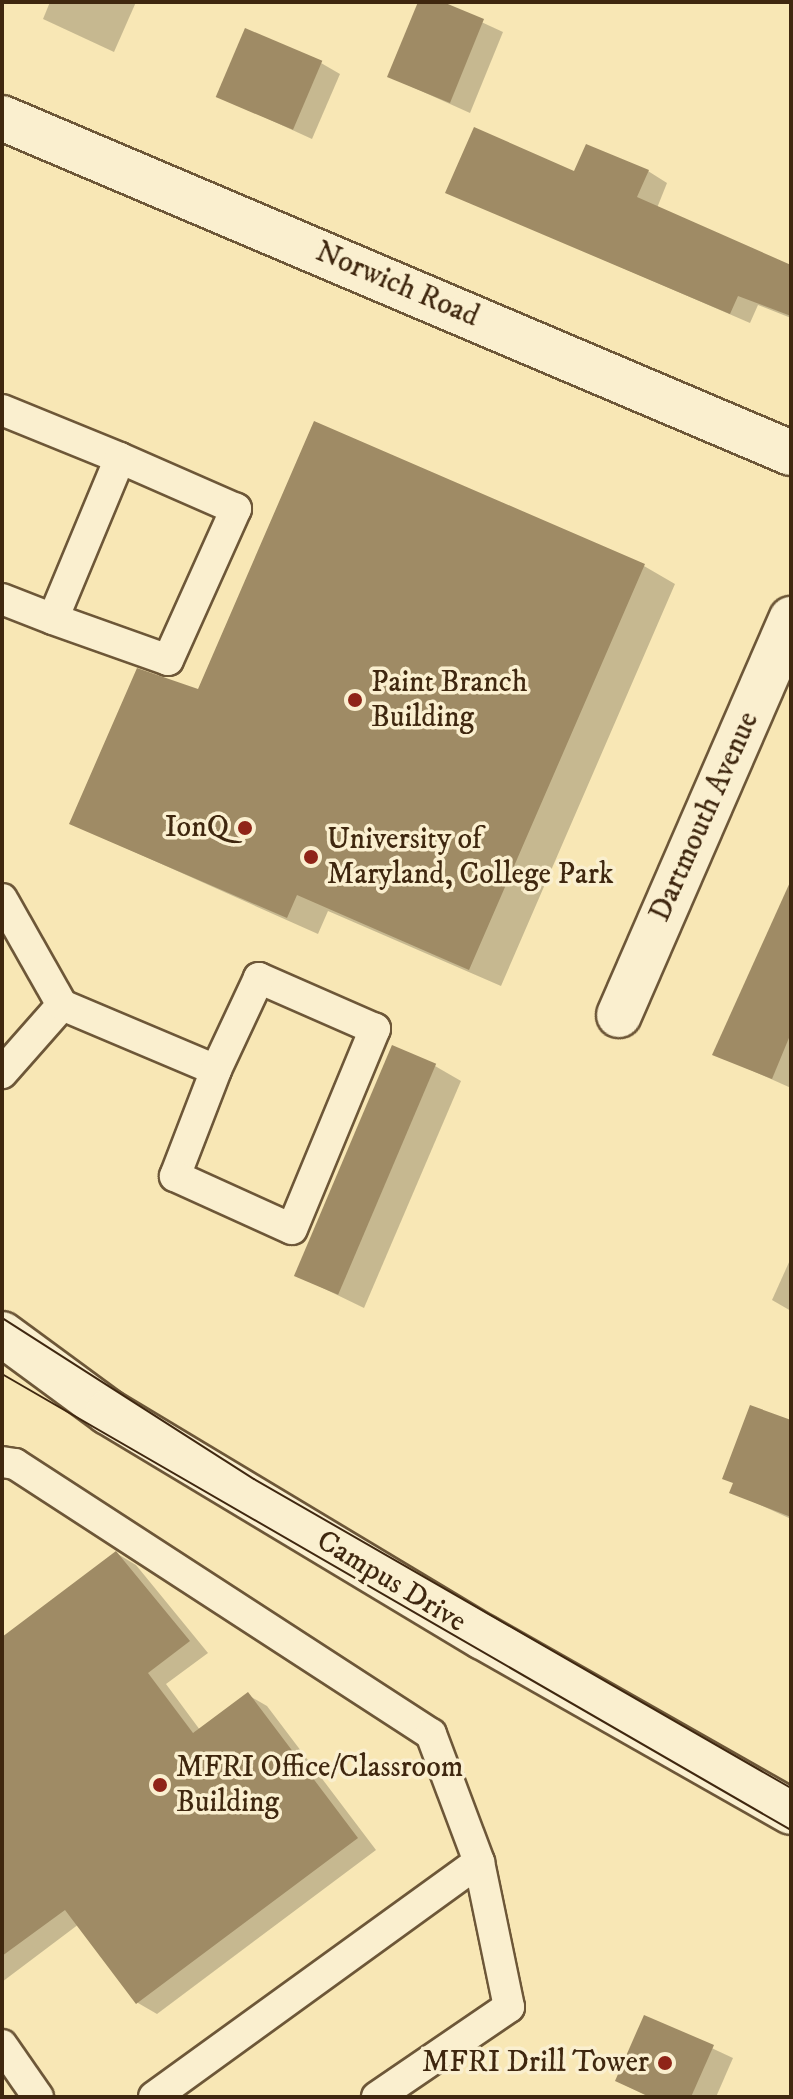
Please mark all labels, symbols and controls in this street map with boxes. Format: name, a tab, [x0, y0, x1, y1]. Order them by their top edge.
street label: Norwich Road	[310, 234, 484, 336]
place label: Paint Branch Building	[371, 665, 527, 736]
marker: Paint Branch Building	[346, 691, 364, 709]
street label: Dartmouth Avenue	[643, 707, 767, 927]
place label: IonQ	[165, 810, 229, 846]
marker: IonQ	[236, 819, 254, 837]
place label: University of Maryland, College Park	[327, 822, 614, 892]
marker: University of Maryland, College Park	[302, 848, 320, 866]
street label: Campus Drive	[310, 1523, 472, 1641]
place label: MFRI Office/Classroom Building	[176, 1750, 463, 1820]
marker: MFRI Office/Classroom Building	[151, 1776, 169, 1794]
place label: MFRI Drill Tower	[422, 2045, 649, 2081]
marker: MFRI Drill Tower	[656, 2054, 674, 2072]

